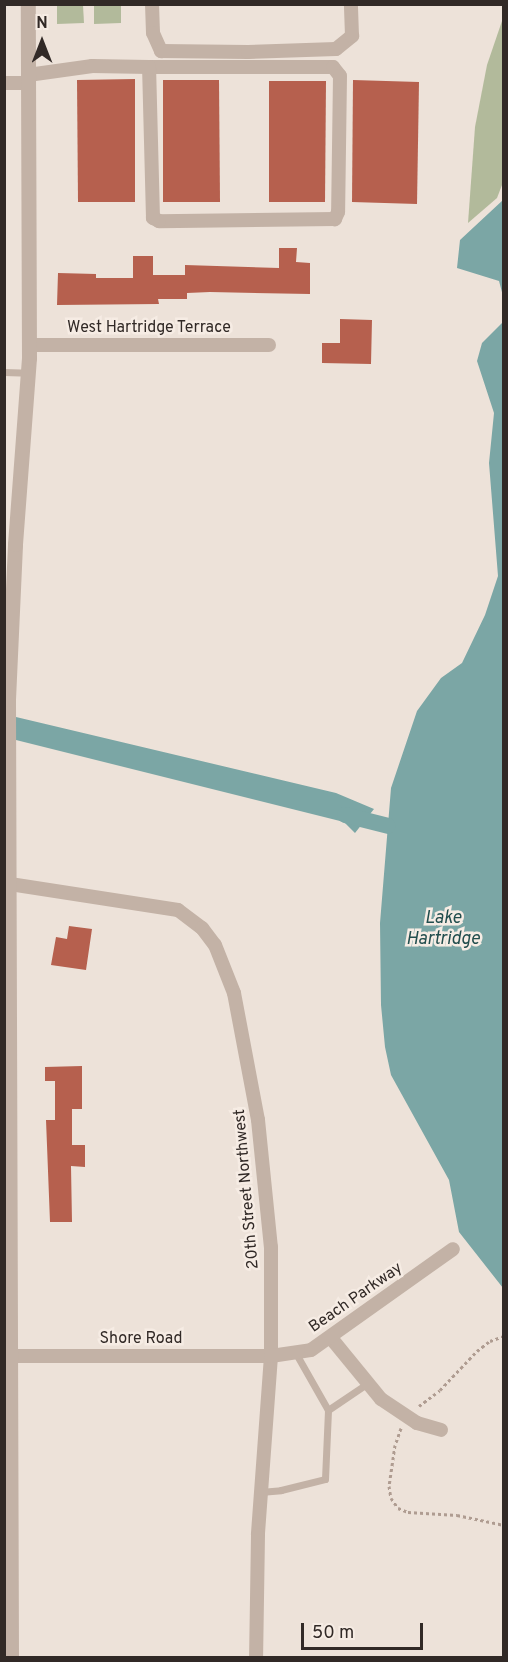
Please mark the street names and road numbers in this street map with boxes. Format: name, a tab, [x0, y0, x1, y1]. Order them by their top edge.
street label: West Hartridge Terrace	[67, 318, 231, 338]
street label: 20th Street Northwest	[230, 1108, 264, 1270]
street label: Beach Parkway	[306, 1259, 406, 1337]
street label: Shore Road	[100, 1329, 182, 1349]

